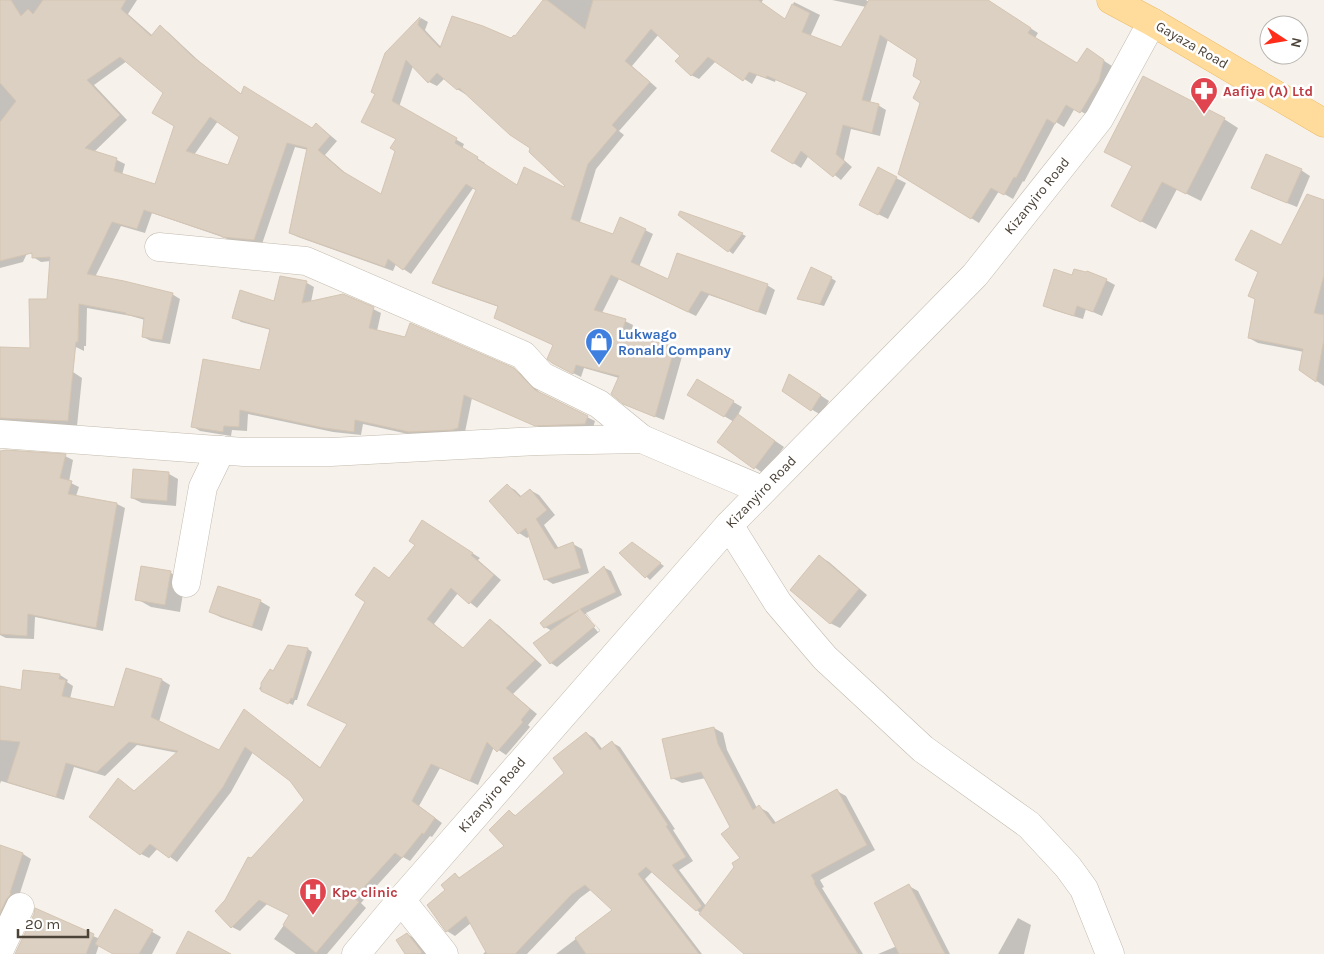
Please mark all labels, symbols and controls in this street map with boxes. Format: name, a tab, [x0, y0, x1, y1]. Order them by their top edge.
north arrow	[1259, 15, 1309, 65]
street label: Gayaza Road	[1153, 17, 1231, 73]
text: N	[1287, 36, 1306, 49]
pharmacy icon: Aafiya (A) Ltd	[1189, 76, 1219, 115]
place label: Aafiya (A) Ltd	[1223, 83, 1313, 100]
street label: Kizanyiro Road	[1001, 154, 1073, 238]
place label: Lukwago Ronald Company	[618, 326, 731, 359]
shop icon: Lukwago Ronald Company	[584, 327, 614, 366]
street label: Kizanyiro Road	[722, 452, 800, 532]
street label: Kizanyiro Road	[455, 754, 529, 836]
hospital icon: Kpc clinic	[298, 877, 328, 916]
place label: Kpc clinic	[332, 884, 398, 901]
scale bar	[18, 906, 88, 938]
text: 20 m	[25, 915, 60, 933]

